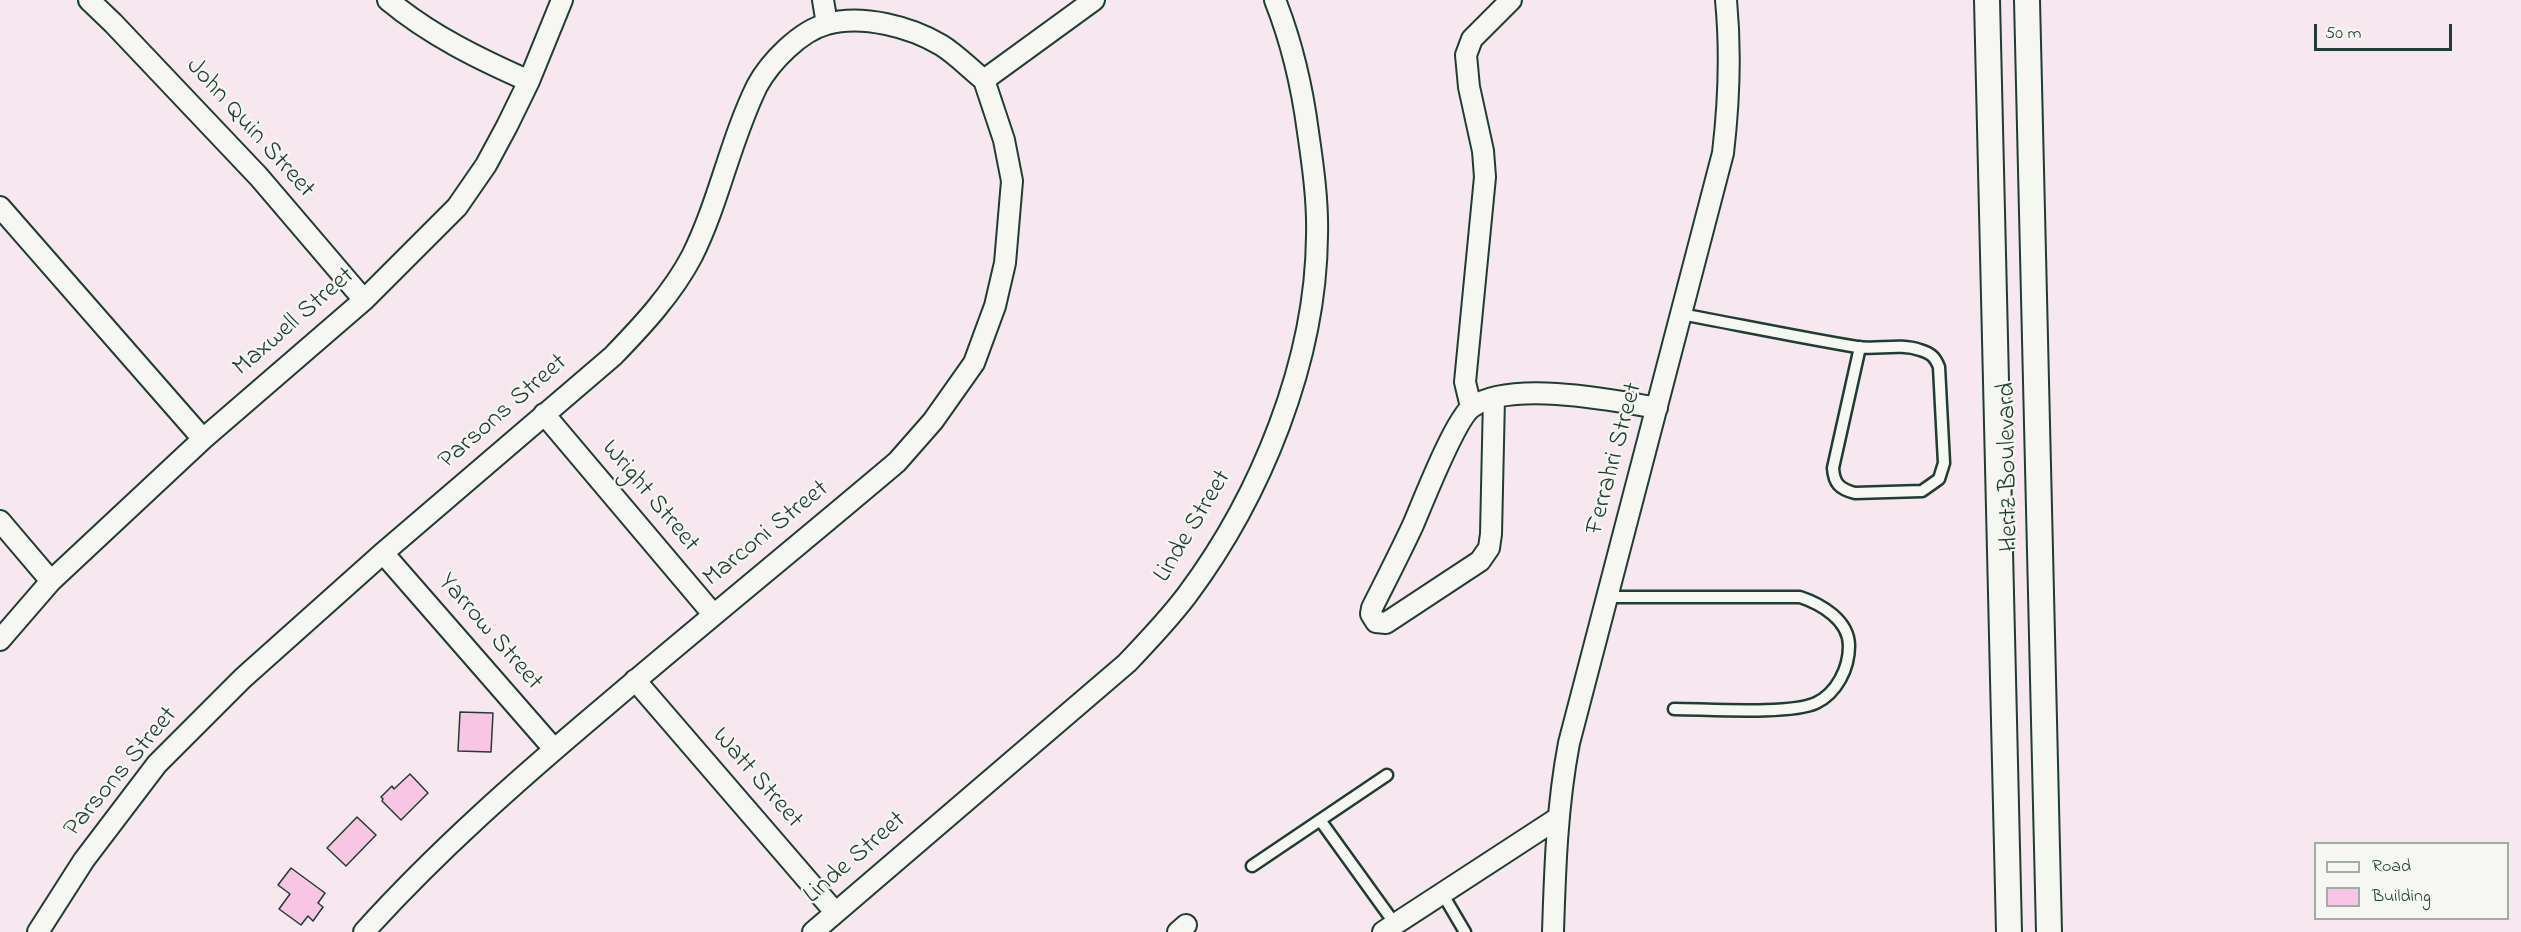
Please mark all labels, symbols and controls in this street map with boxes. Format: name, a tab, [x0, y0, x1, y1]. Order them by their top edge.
scale bar	[2317, 12, 2455, 50]
text: 50 m	[2325, 21, 2362, 47]
street label: John Quin Street	[178, 52, 320, 206]
street label: Maxwell Street	[228, 262, 362, 384]
street label: Parsons Street	[433, 349, 575, 477]
street label: Ferrahri Street	[1581, 380, 1651, 538]
street label: Hertz Boulevard	[1993, 382, 2027, 552]
street label: Wright Street	[593, 435, 705, 559]
street label: Linde Street	[1148, 465, 1240, 589]
street label: Marconi Street	[698, 475, 836, 595]
street label: Yarrow Street	[430, 568, 548, 698]
street label: Parsons Street	[58, 702, 186, 844]
street label: Watt Street	[704, 722, 808, 836]
street label: Linde Street	[798, 806, 914, 912]
legend	[2314, 842, 2509, 920]
text: Road	[2372, 854, 2411, 880]
text: Building	[2372, 884, 2431, 910]

